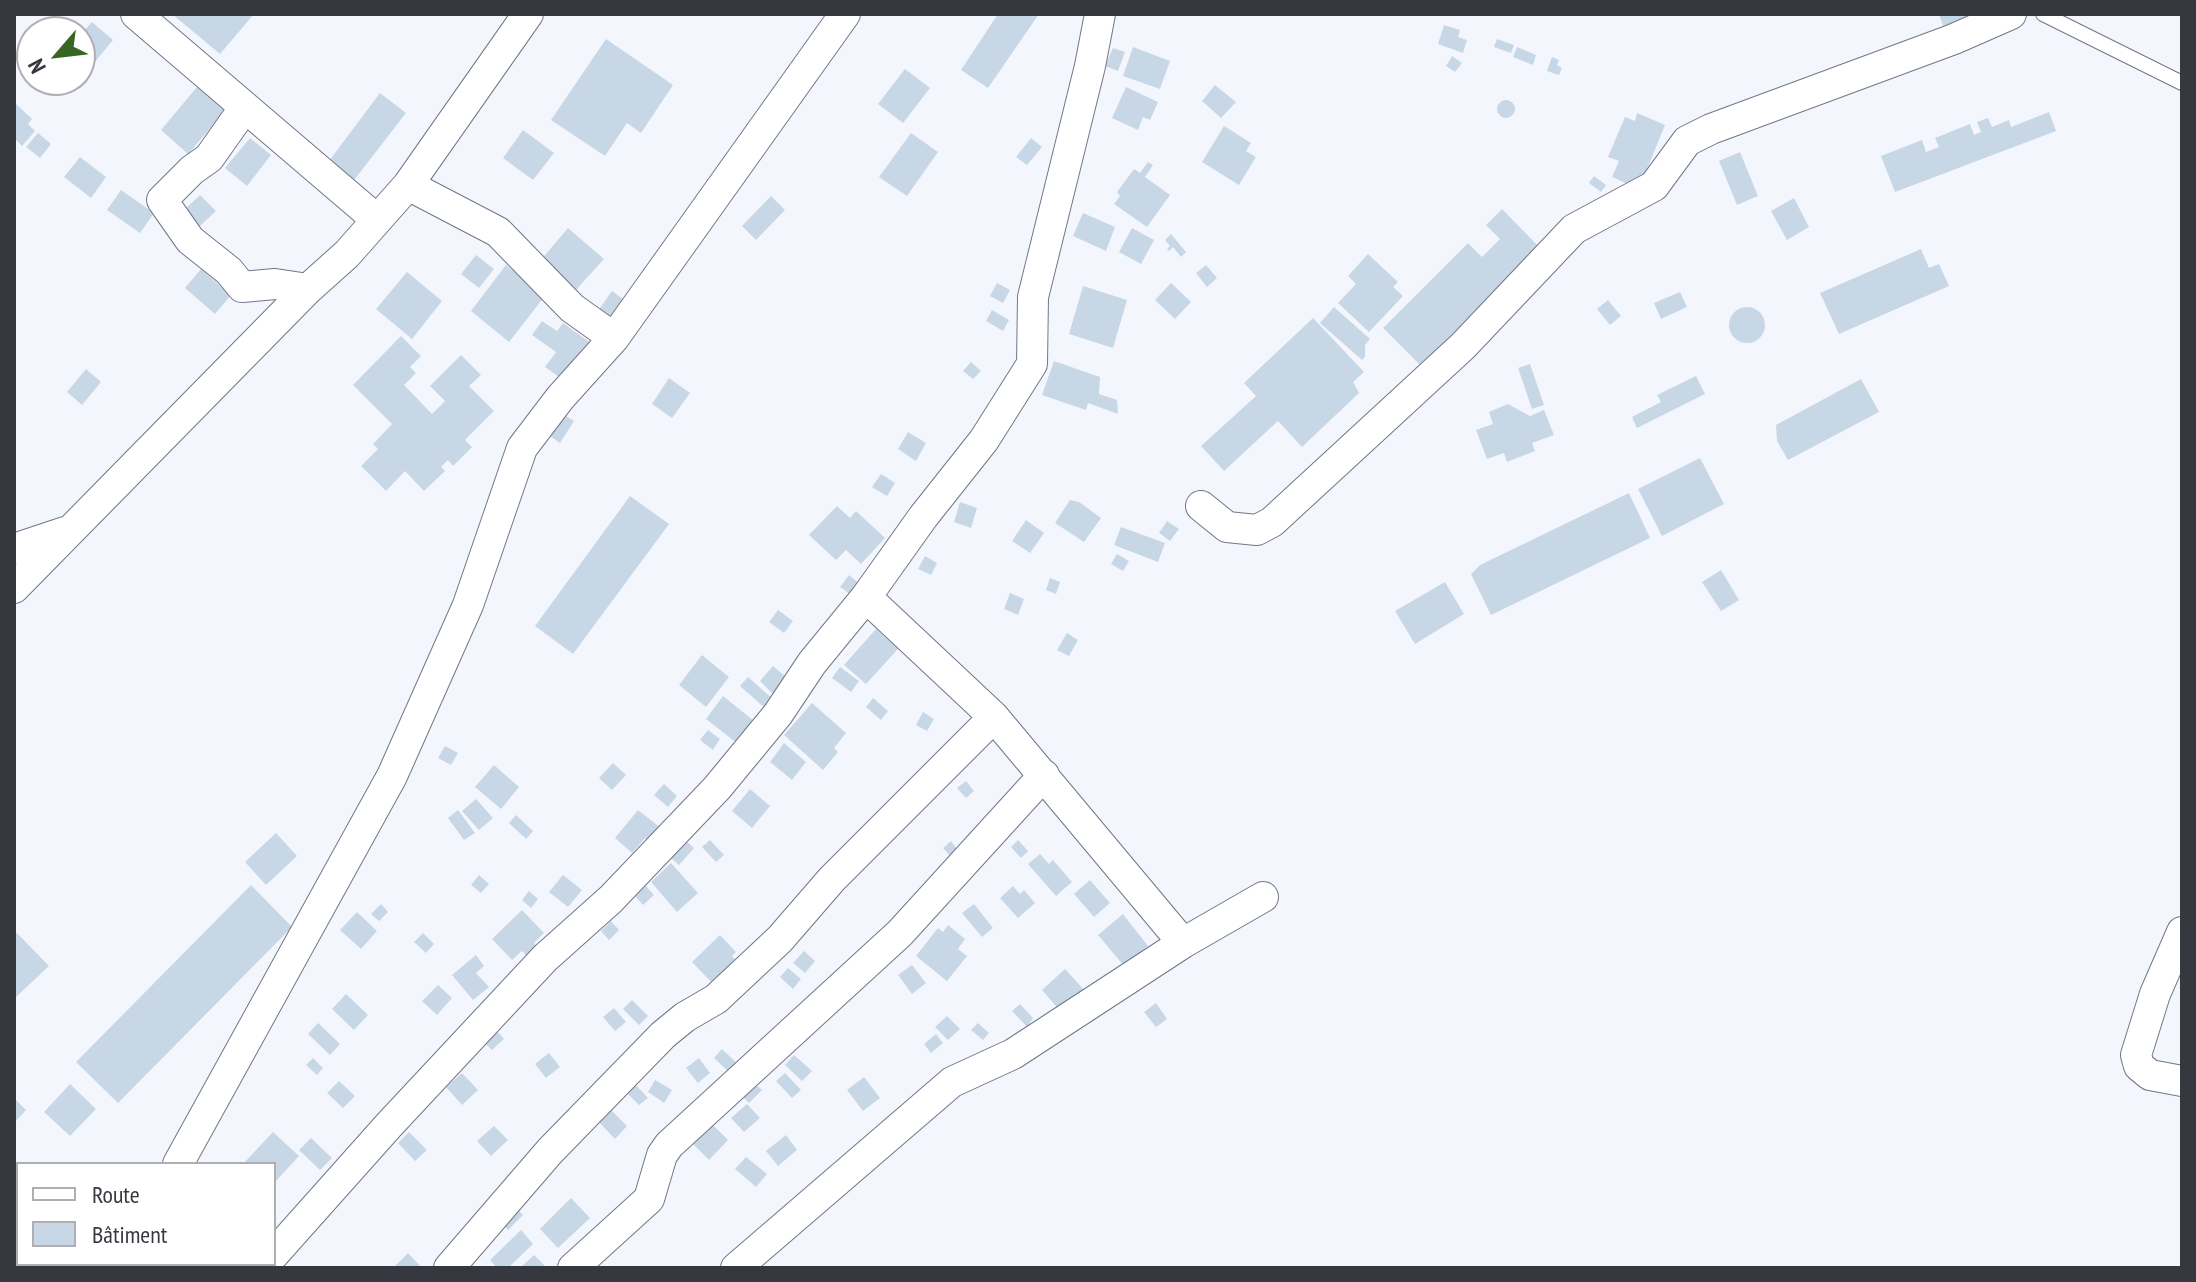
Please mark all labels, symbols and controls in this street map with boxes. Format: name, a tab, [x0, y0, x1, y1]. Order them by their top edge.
north arrow	[16, 16, 96, 96]
text: N	[21, 55, 52, 78]
legend	[16, 1162, 276, 1266]
text: Route	[92, 1179, 140, 1210]
text: Bâtiment	[92, 1219, 167, 1250]

